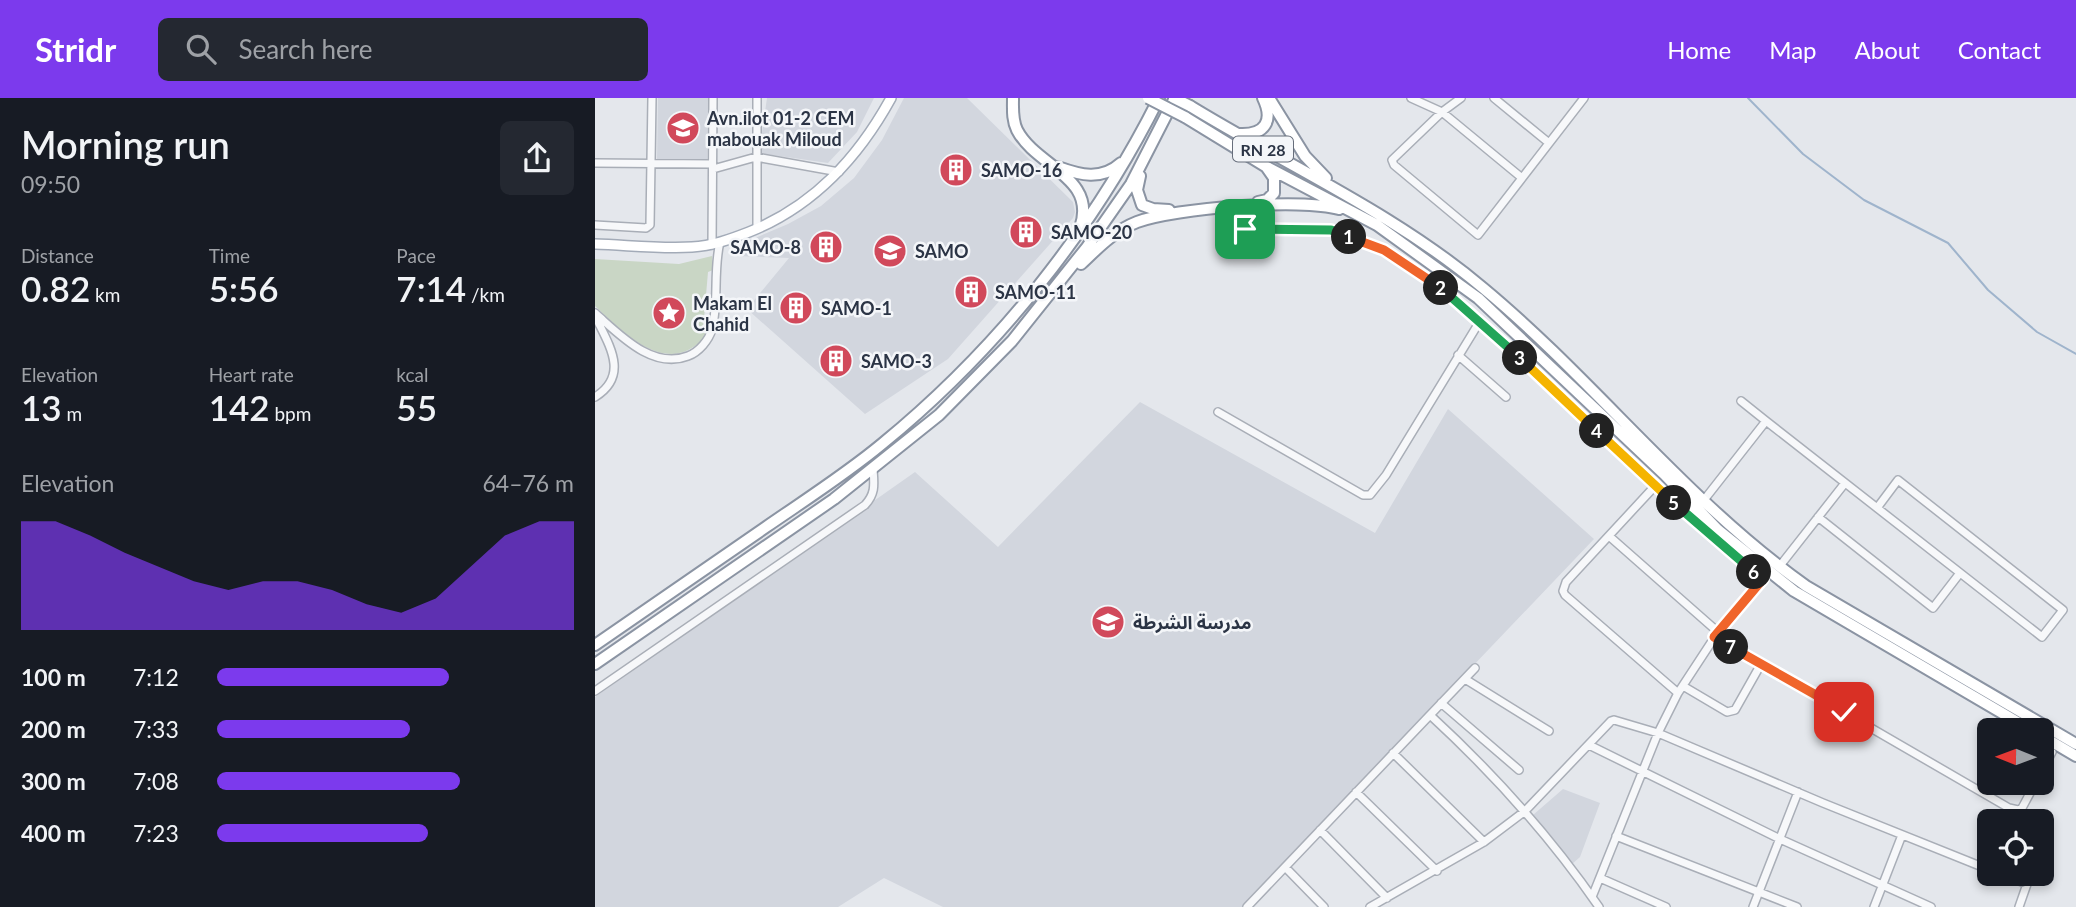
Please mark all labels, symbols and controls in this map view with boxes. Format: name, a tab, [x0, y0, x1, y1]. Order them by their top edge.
search box	[158, 18, 648, 81]
text: Stridr	[35, 29, 116, 69]
icon: search	[182, 30, 220, 68]
text: Search here	[238, 33, 372, 65]
text: Home	[1667, 35, 1731, 64]
text: Map	[1769, 35, 1817, 64]
text: About	[1855, 35, 1920, 64]
text: Contact	[1958, 35, 2041, 64]
place label: Avn.ilot 01-2 CEM mabouak Miloud	[706, 107, 855, 150]
school or university icon: Avn.ilot 01-2 CEM mabouak Miloud	[664, 109, 702, 147]
text: Morning run	[21, 121, 230, 167]
button: share	[500, 121, 574, 195]
road number: RN 28	[1233, 136, 1293, 162]
building icon: SAMO-16	[937, 151, 975, 189]
place label: SAMO-16	[981, 159, 1062, 181]
text: 09:50	[21, 170, 80, 198]
pin	[1215, 199, 1275, 259]
icon: arrive	[1226, 210, 1264, 248]
building icon: SAMO-20	[1007, 213, 1045, 251]
pin: 1	[1331, 220, 1367, 254]
place label: SAMO-20	[1051, 221, 1132, 243]
text: 1	[1343, 225, 1354, 248]
building icon: SAMO-8	[807, 228, 845, 266]
school or university icon: SAMO	[871, 232, 909, 270]
place label: SAMO-8	[730, 236, 801, 258]
place label: SAMO	[915, 240, 969, 262]
text: Distance	[21, 244, 94, 267]
text: Time	[209, 244, 250, 267]
text: Pace	[396, 244, 436, 267]
text: 0.82	[21, 267, 90, 309]
text: 5:56	[209, 267, 278, 309]
text: 7:14	[396, 267, 466, 309]
pin: 2	[1423, 270, 1459, 306]
building icon: SAMO-11	[952, 273, 990, 311]
text: 2	[1435, 276, 1446, 299]
place label: SAMO-11	[995, 281, 1076, 303]
text: km	[90, 283, 120, 306]
text: /km	[466, 283, 505, 306]
building icon: SAMO-1	[777, 289, 815, 327]
place label: Makam El Chahid	[693, 292, 772, 335]
place icon: Makam El Chahid	[650, 294, 688, 332]
place label: SAMO-1	[821, 297, 892, 319]
pin: 3	[1503, 341, 1537, 376]
building icon: SAMO-3	[817, 342, 855, 380]
text: 3	[1514, 346, 1525, 369]
place label: SAMO-3	[861, 350, 932, 372]
text: Elevation	[21, 363, 98, 386]
text: Heart rate	[209, 363, 294, 386]
text: kcal	[396, 363, 428, 386]
text: 13	[21, 386, 62, 428]
text: 142	[209, 386, 270, 428]
text: 55	[396, 386, 437, 428]
text: m	[62, 402, 82, 425]
text: bpm	[270, 402, 311, 425]
pin: 4	[1579, 414, 1615, 448]
text: 4	[1591, 419, 1602, 442]
text: Elevation	[21, 469, 114, 497]
text: 64–76 m	[482, 469, 574, 497]
pin: 5	[1657, 486, 1691, 520]
text: 5	[1668, 491, 1679, 514]
pin: 6	[1737, 554, 1771, 589]
text: 6	[1748, 560, 1759, 583]
school or university icon: مدرسة الشرطة	[1089, 603, 1127, 641]
place label: مدرسة الشرطة	[1133, 611, 1252, 634]
pin: 7	[1713, 630, 1749, 664]
text: 7	[1725, 635, 1736, 658]
text: 100 m	[21, 663, 86, 691]
text: 7:12	[133, 663, 179, 691]
pin	[1814, 682, 1874, 742]
icon: check	[1825, 693, 1863, 731]
text: 200 m	[21, 715, 86, 743]
text: 7:33	[133, 715, 179, 743]
north arrow	[1977, 718, 2055, 794]
map controls	[1977, 718, 2054, 886]
text: 300 m	[21, 767, 86, 795]
text: 7:08	[133, 767, 179, 795]
button: locate	[1977, 809, 2054, 886]
text: 400 m	[21, 819, 86, 847]
text: 7:23	[133, 819, 179, 847]

